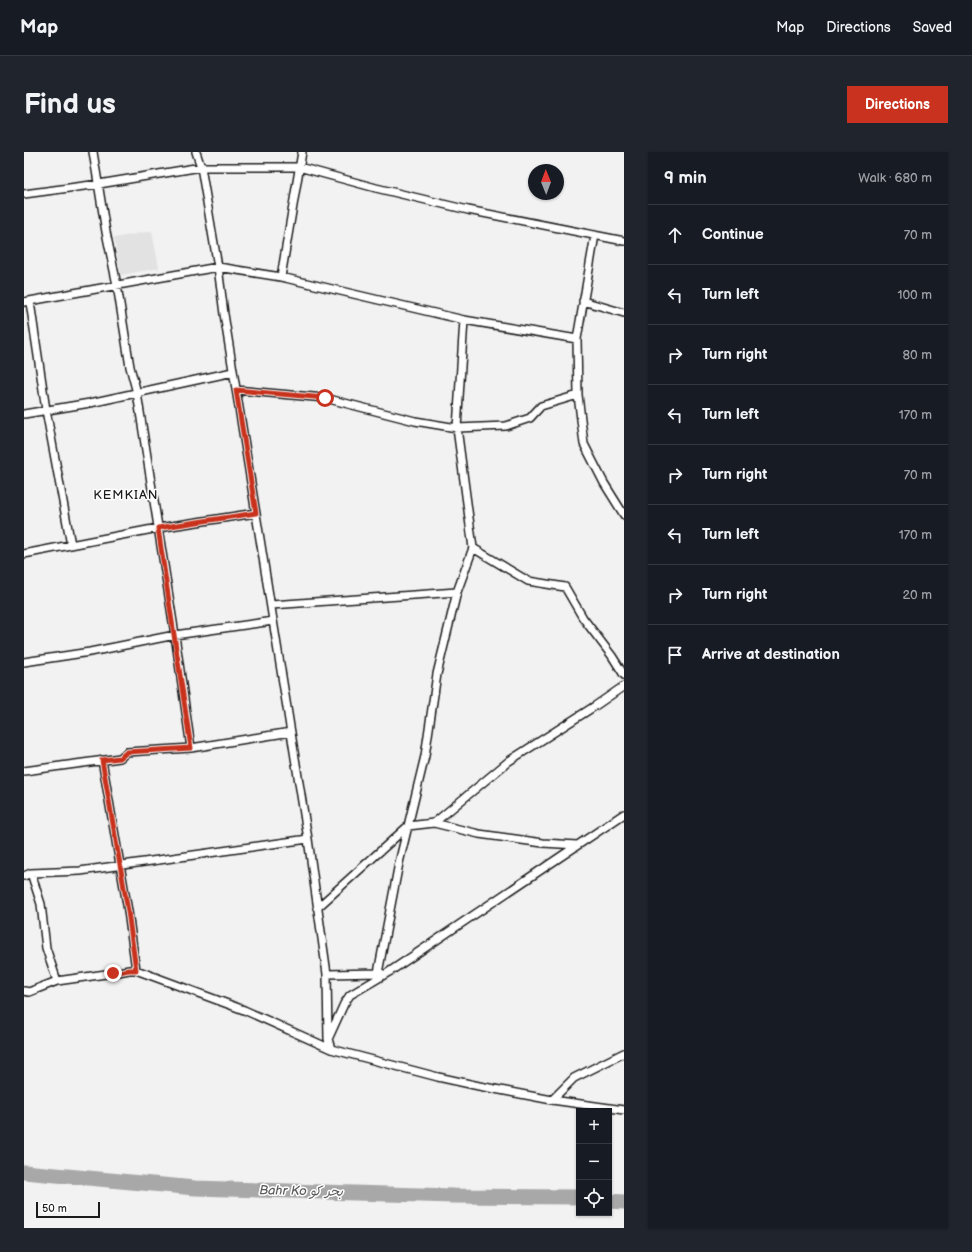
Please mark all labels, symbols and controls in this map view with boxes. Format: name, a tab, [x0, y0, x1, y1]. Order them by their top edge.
text: Map	[20, 16, 58, 39]
text: Map	[776, 19, 804, 36]
text: Directions	[826, 19, 891, 36]
text: Saved	[913, 19, 952, 36]
button: Directions	[847, 86, 948, 123]
text: Find us	[24, 88, 116, 121]
north arrow	[528, 164, 564, 200]
text: 9 min	[664, 168, 707, 188]
text: Walk · 680 m	[858, 170, 932, 186]
icon: ahead	[664, 224, 686, 246]
text: Continue	[702, 225, 764, 244]
text: 70 m	[904, 227, 932, 243]
icon: left	[664, 284, 686, 306]
text: Turn left	[702, 285, 759, 304]
text: 100 m	[897, 287, 932, 303]
icon: right	[664, 344, 686, 366]
text: Turn right	[702, 345, 767, 364]
text: 80 m	[903, 347, 932, 363]
route start	[316, 389, 334, 407]
icon: left	[664, 404, 686, 426]
text: Turn left	[702, 405, 759, 424]
text: 170 m	[899, 407, 932, 423]
icon: right	[664, 464, 686, 486]
text: Turn right	[702, 465, 767, 484]
text: 70 m	[904, 467, 932, 483]
district label: KEMKIAN	[93, 487, 159, 503]
icon: left	[664, 524, 686, 546]
text: Turn left	[702, 525, 759, 544]
text: 170 m	[899, 527, 932, 543]
icon: right	[664, 584, 686, 606]
text: Turn right	[702, 585, 767, 604]
text: 20 m	[902, 587, 932, 603]
icon: arrive	[664, 644, 686, 666]
text: Arrive at destination	[702, 645, 840, 664]
route end	[104, 964, 122, 982]
map controls	[576, 1108, 612, 1216]
button: +	[576, 1108, 612, 1144]
button: −	[576, 1144, 612, 1180]
button: locate	[576, 1180, 612, 1216]
water label: Bahr Ko بحر كو	[259, 1182, 344, 1200]
scale bar	[36, 1200, 100, 1219]
text: 50 m	[42, 1202, 67, 1215]

